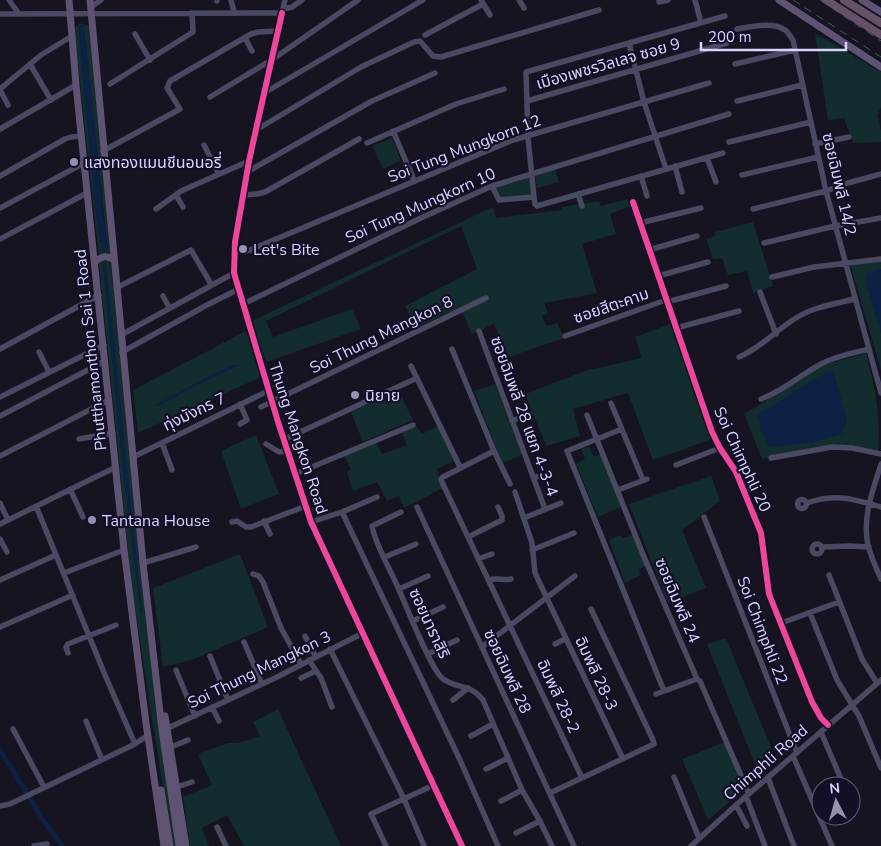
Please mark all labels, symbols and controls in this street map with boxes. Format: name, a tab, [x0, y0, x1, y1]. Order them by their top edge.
scale bar	[701, 20, 846, 52]
text: 200 m	[708, 27, 752, 47]
street label: เมืองเพชรวิลเลจ ซอย 9	[534, 33, 683, 95]
street label: Soi Tung Mungkorn 12	[385, 110, 544, 188]
street label: ซอยฉิมพลี 14/2	[817, 131, 862, 238]
place label: แสงทองแมนชีนอนอรี่	[84, 151, 222, 174]
marker: แสงทองแมนชีนอนอรี่	[68, 156, 80, 168]
street label: Soi Tung Mungkorn 10	[342, 163, 499, 249]
place label: Let's Bite	[253, 239, 320, 261]
marker: Let's Bite	[237, 243, 249, 255]
street label: Phutthamonthon Sai 1 Road	[69, 248, 113, 452]
street label: ซอยสีตะคาม	[571, 283, 652, 329]
street label: Soi Thung Mangkon 8	[306, 291, 457, 379]
street label: ซอยฉิมพลี 28 แยก 4-3-4	[485, 333, 563, 500]
street label: Thung Mangkon Road	[263, 360, 333, 517]
place label: นิยาย	[365, 385, 400, 407]
street label: ทุ่งมังกร 7	[159, 387, 230, 437]
marker: นิยาย	[349, 389, 361, 401]
street label: Soi Chimphli 20	[708, 403, 776, 516]
place label: Tantana House	[102, 510, 210, 532]
marker: Tantana House	[86, 514, 98, 526]
street label: ซอยฉิมพลี 24	[649, 554, 705, 647]
street label: Soi Chimphli 22	[731, 573, 793, 688]
street label: ซอยนาราสิริ	[403, 585, 455, 662]
street label: Soi Thung Mangkon 3	[184, 626, 335, 714]
street label: ซอยฉิมพลี 28	[478, 626, 536, 717]
street label: ฉิมพลี 28-3	[569, 633, 623, 714]
street label: ฉิมพลี 28-2	[531, 656, 585, 737]
street label: Chimphli Road	[719, 720, 813, 806]
north arrow	[811, 776, 861, 826]
text: N	[828, 779, 841, 799]

